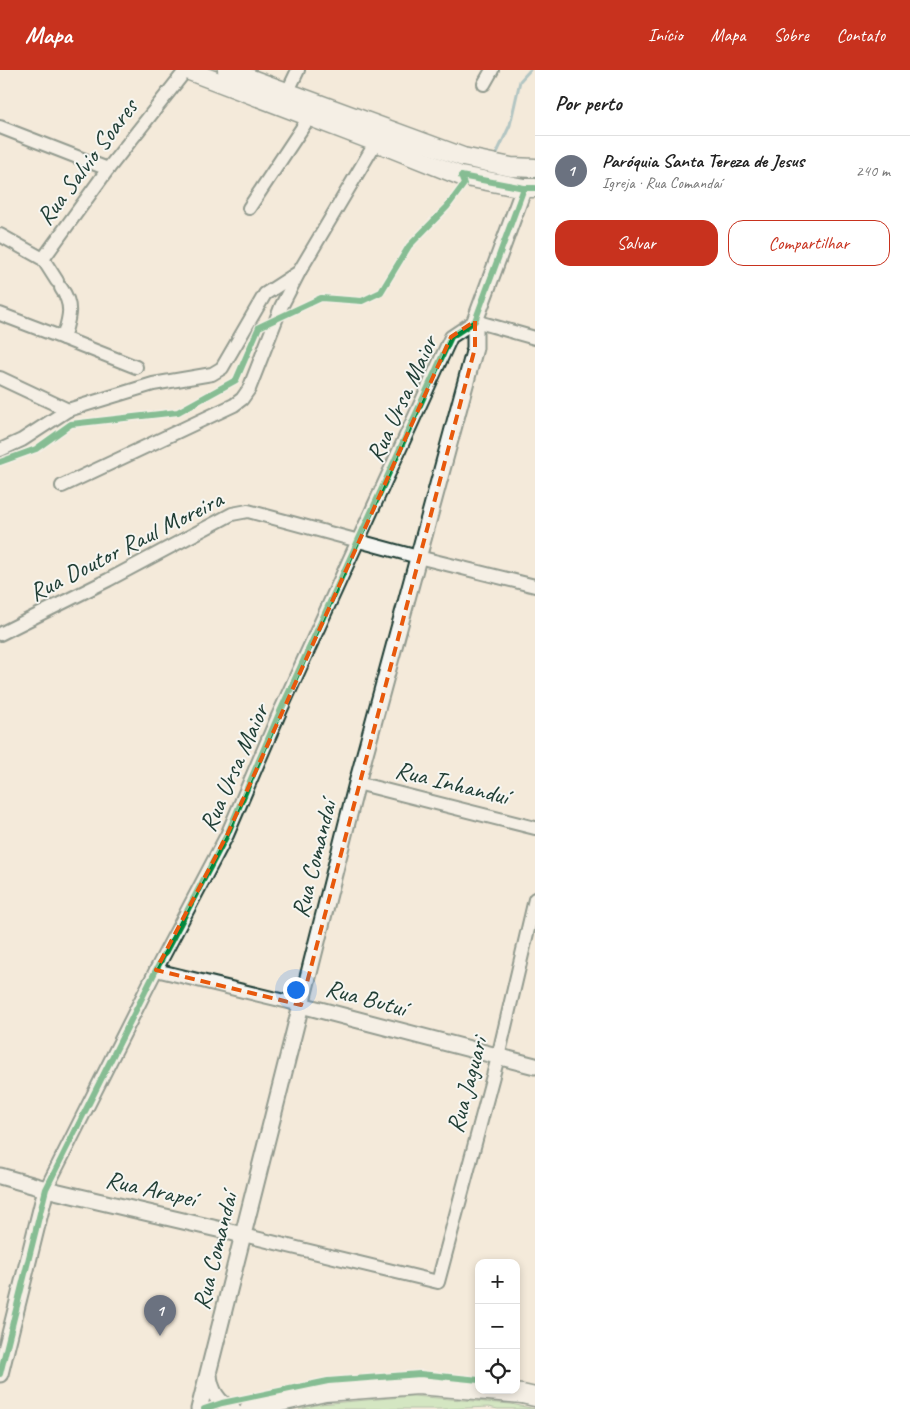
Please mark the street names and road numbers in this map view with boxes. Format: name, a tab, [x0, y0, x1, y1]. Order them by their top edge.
street label: Rua Salvio Soares	[29, 91, 146, 232]
street label: Rua Ursa Maior	[359, 328, 446, 467]
street label: Rua Doutor Raul Moreira	[24, 482, 230, 609]
street label: Rua Ursa Maior	[192, 697, 277, 836]
street label: Rua Inhanduí	[392, 754, 517, 814]
street label: Rua Comandaí	[284, 792, 345, 921]
street label: Rua Butuí	[322, 972, 415, 1025]
street label: Rua Jaguari	[439, 1030, 496, 1136]
street label: Rua Arapeí	[103, 1163, 205, 1216]
street label: Rua Comandaí	[185, 1184, 246, 1313]

